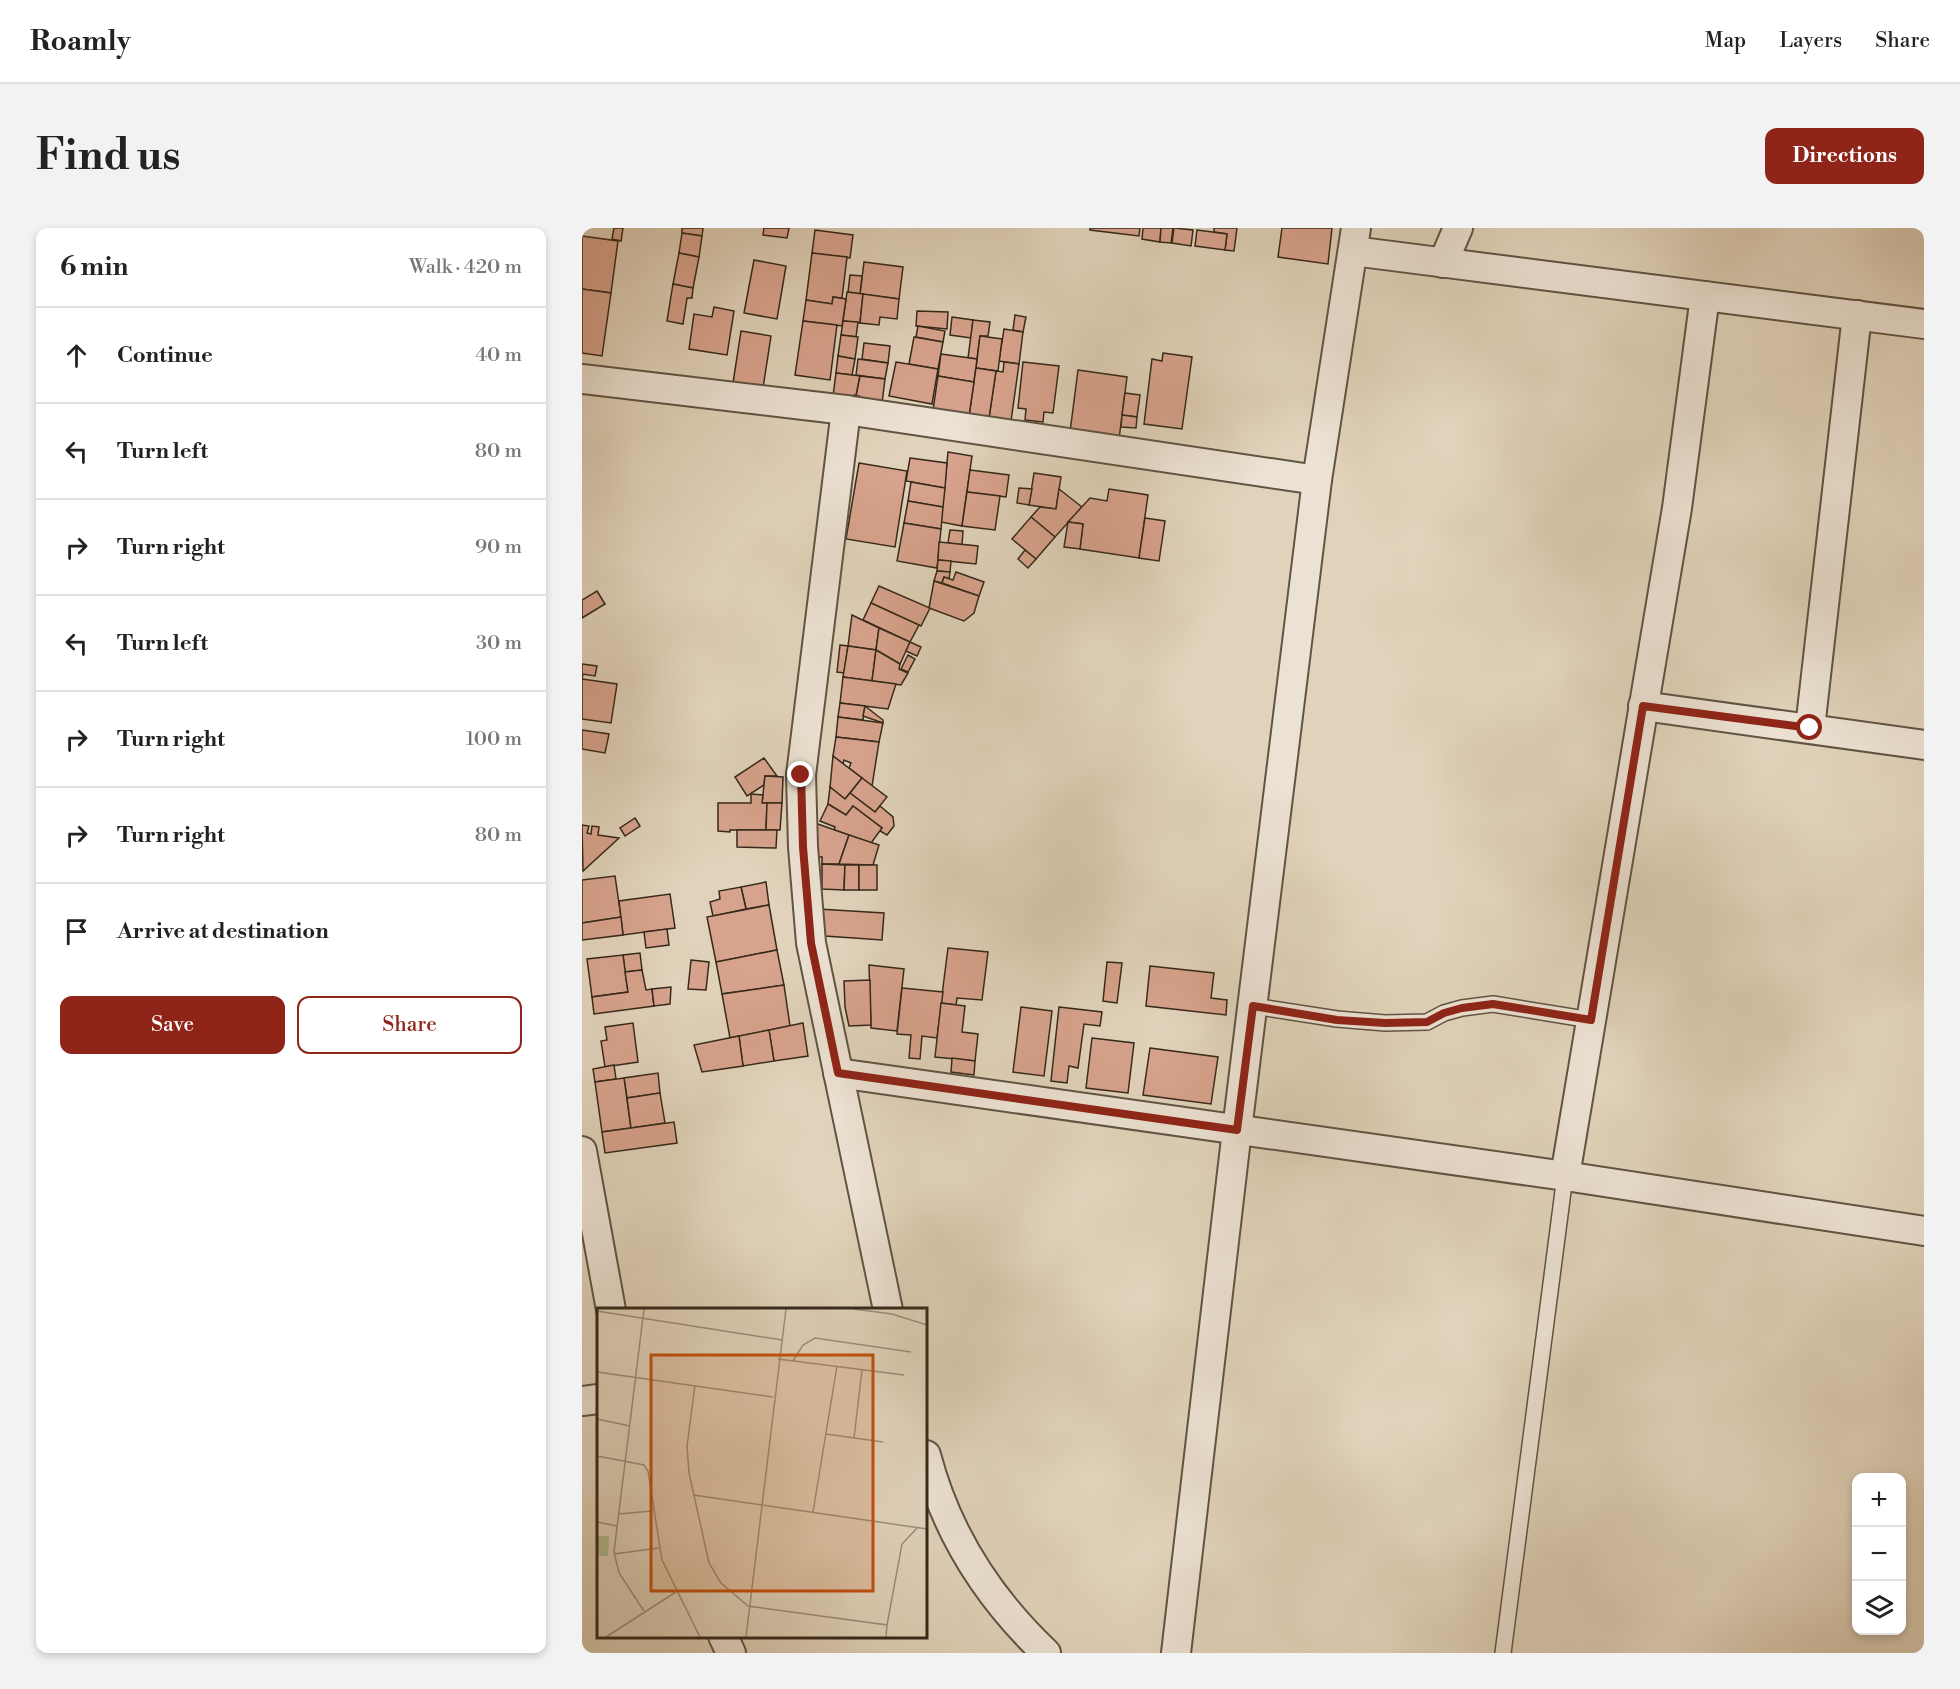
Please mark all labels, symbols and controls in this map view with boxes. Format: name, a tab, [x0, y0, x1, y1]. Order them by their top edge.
text: Roamly	[30, 24, 131, 59]
text: Map	[1705, 28, 1746, 54]
text: Layers	[1779, 28, 1842, 54]
text: Share	[1875, 28, 1930, 54]
button: Directions	[1765, 128, 1924, 184]
text: Find us	[36, 130, 180, 183]
text: 6 min	[60, 251, 128, 283]
text: Walk · 420 m	[409, 255, 522, 280]
icon: ahead	[60, 339, 93, 372]
text: Continue	[117, 342, 213, 369]
text: 40 m	[475, 343, 522, 368]
icon: left	[60, 435, 93, 468]
text: Turn left	[117, 438, 208, 465]
text: 80 m	[475, 439, 522, 464]
icon: right	[60, 531, 93, 564]
text: Turn right	[117, 534, 225, 561]
text: 90 m	[475, 535, 522, 560]
icon: left	[60, 627, 93, 660]
text: Turn left	[117, 630, 208, 657]
text: 30 m	[476, 631, 522, 656]
route start	[1796, 714, 1822, 740]
icon: right	[60, 723, 93, 756]
text: Turn right	[117, 726, 225, 753]
text: 100 m	[466, 727, 522, 752]
route end	[787, 761, 813, 787]
icon: right	[60, 819, 93, 852]
text: Turn right	[117, 822, 225, 849]
text: 80 m	[475, 823, 522, 848]
icon: arrive	[60, 915, 93, 948]
text: Arrive at destination	[117, 918, 329, 945]
button: Save	[60, 996, 285, 1054]
button: Share	[297, 996, 522, 1054]
inset map	[597, 1308, 927, 1638]
map controls	[1852, 1473, 1906, 1635]
button: +	[1852, 1473, 1906, 1527]
button: −	[1852, 1527, 1906, 1581]
button: layers	[1852, 1581, 1906, 1635]

